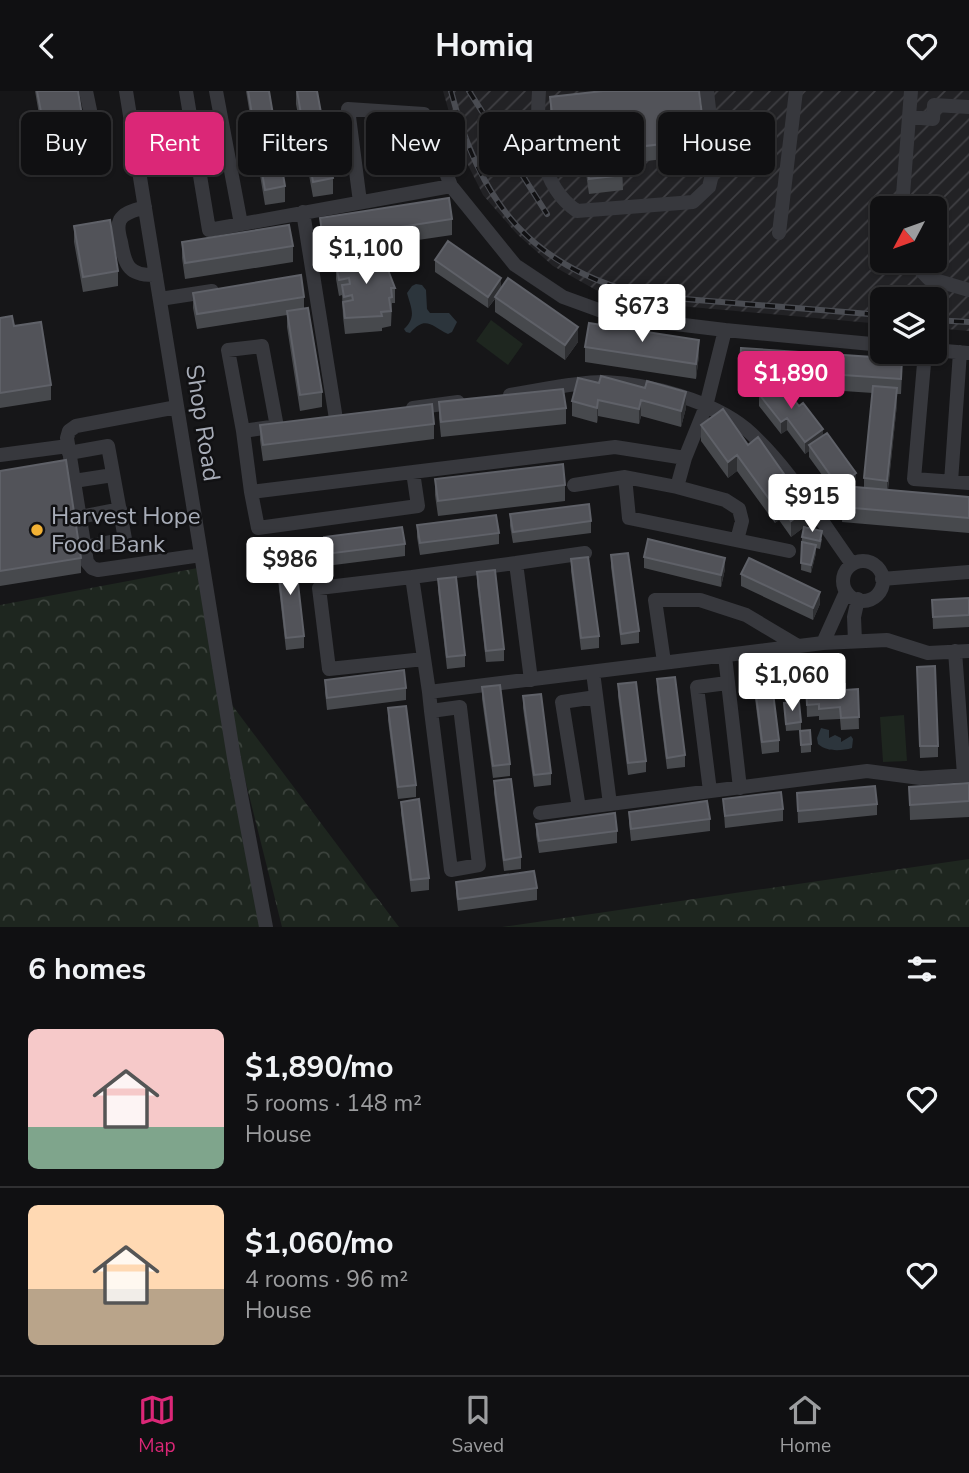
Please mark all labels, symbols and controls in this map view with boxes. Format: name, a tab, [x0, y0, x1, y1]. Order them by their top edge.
text: Homiq	[435, 24, 534, 67]
icon: back	[28, 27, 66, 65]
icon: heart	[903, 27, 941, 65]
chip: Buy	[21, 112, 111, 175]
chip: Rent	[125, 112, 224, 175]
chip: Filters	[238, 112, 352, 175]
chip: New	[366, 112, 465, 175]
chip: Apartment	[479, 112, 644, 175]
chip: House	[658, 112, 775, 175]
north arrow	[870, 196, 947, 273]
map controls	[870, 196, 947, 364]
pin: $1,100	[309, 227, 423, 286]
text: $1,100	[329, 233, 403, 264]
pin: $673	[601, 285, 683, 344]
button: layers	[870, 287, 947, 364]
text: $673	[614, 291, 670, 322]
pin: $1,890	[734, 351, 848, 411]
text: $1,890	[754, 358, 828, 389]
street label: Shop Road	[178, 362, 228, 484]
pin: $915	[771, 475, 853, 534]
text: $915	[784, 481, 840, 512]
place label: Harvest Hope Food Bank	[51, 500, 201, 560]
marker: Harvest Hope Food Bank	[29, 522, 45, 538]
pin: $986	[249, 538, 331, 597]
text: $986	[262, 544, 318, 575]
pin: $1,060	[735, 653, 849, 713]
text: $1,060	[755, 660, 829, 691]
text: 6 homes	[28, 949, 146, 990]
icon: filters	[903, 950, 941, 988]
text: $1,890/mo	[245, 1047, 394, 1088]
icon: home	[84, 1057, 168, 1141]
icon: heart	[903, 1080, 941, 1118]
text: 5 rooms · 148 m²	[245, 1088, 422, 1119]
text: House	[245, 1119, 312, 1150]
text: $1,060/mo	[245, 1223, 394, 1264]
icon: home	[84, 1233, 168, 1317]
icon: heart	[903, 1256, 941, 1294]
text: 4 rooms · 96 m²	[245, 1264, 408, 1295]
text: House	[245, 1295, 312, 1326]
tab: Map	[138, 1391, 176, 1459]
tab: Saved	[452, 1391, 504, 1459]
tab: Home	[780, 1391, 831, 1459]

